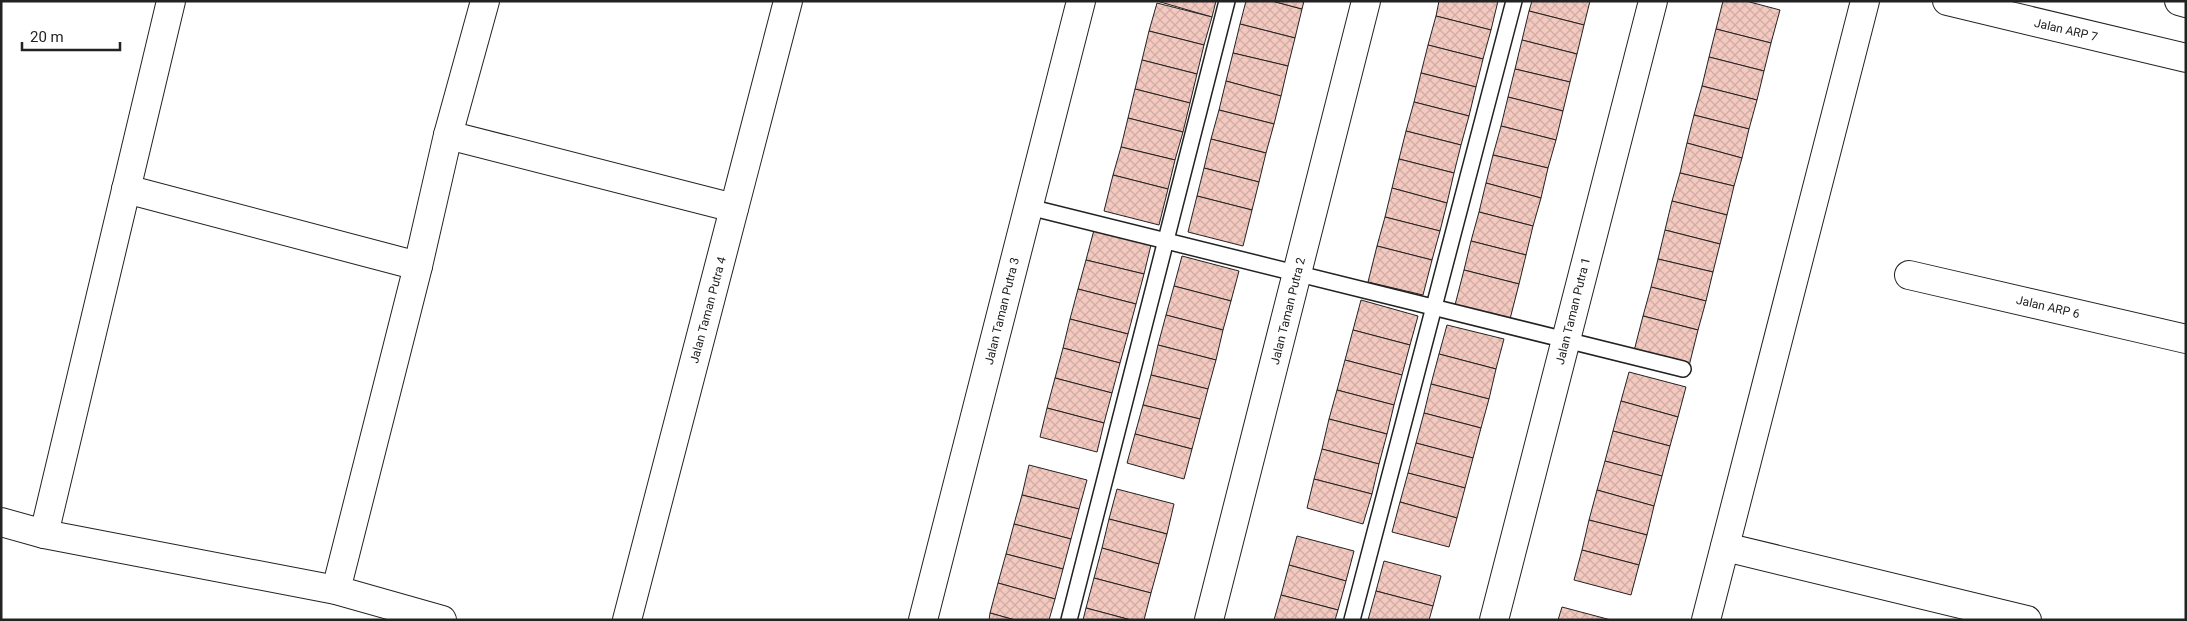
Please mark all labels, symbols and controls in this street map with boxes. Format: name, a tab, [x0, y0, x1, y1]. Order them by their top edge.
street label: Jalan ARP 7	[2033, 16, 2099, 44]
scale bar	[22, 20, 120, 52]
text: 20 m	[30, 28, 64, 46]
street label: Jalan Taman Putra 4	[687, 255, 729, 365]
street label: Jalan Taman Putra 3	[982, 256, 1022, 366]
street label: Jalan Taman Putra 2	[1268, 256, 1308, 366]
street label: Jalan Taman Putra 1	[1553, 256, 1593, 366]
street label: Jalan ARP 6	[2015, 293, 2081, 321]

